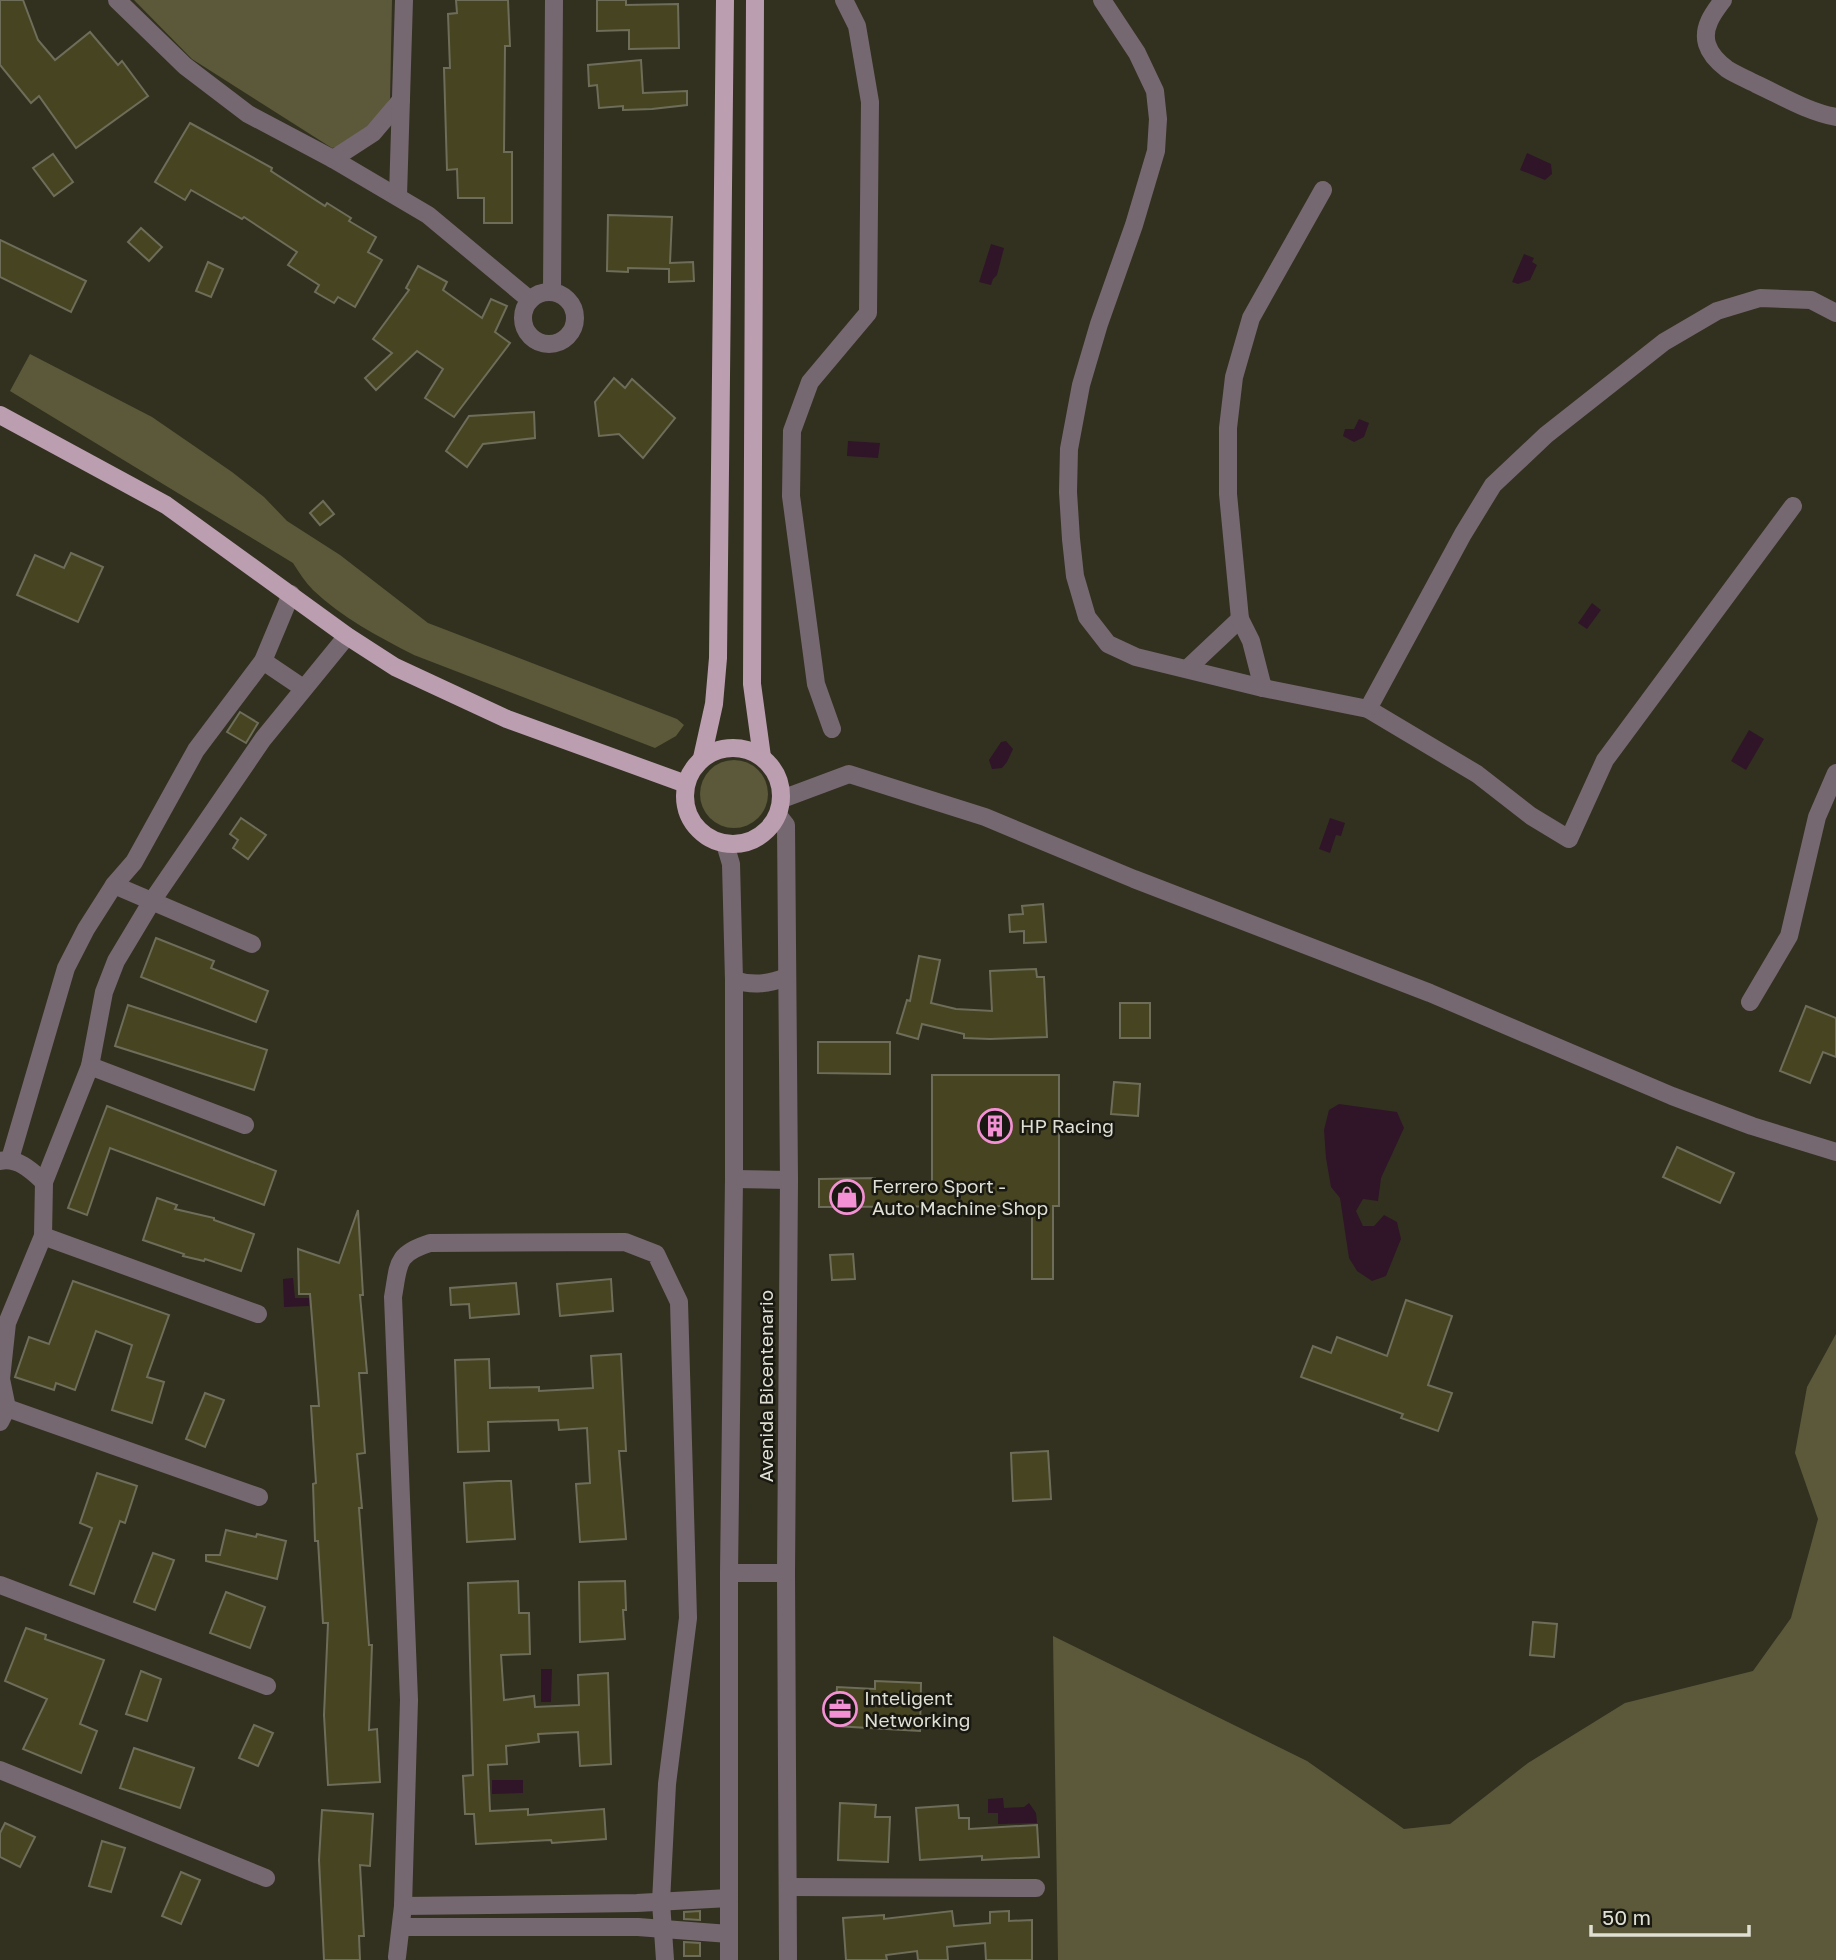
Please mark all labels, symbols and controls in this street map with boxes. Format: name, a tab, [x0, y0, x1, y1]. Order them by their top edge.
building icon: HP Racing	[976, 1107, 1014, 1145]
place label: HP Racing	[1020, 1114, 1114, 1137]
place label: Ferrero Sport - Auto Machine Shop	[872, 1174, 1048, 1219]
shop icon: Ferrero Sport - Auto Machine Shop	[828, 1178, 866, 1216]
street label: Avenida Bicentenario	[754, 1290, 777, 1482]
place label: Inteligent Networking	[864, 1686, 970, 1731]
office icon: Inteligent Networking	[821, 1690, 859, 1728]
scale bar	[1591, 1894, 1748, 1938]
text: 50 m	[1602, 1904, 1651, 1930]

